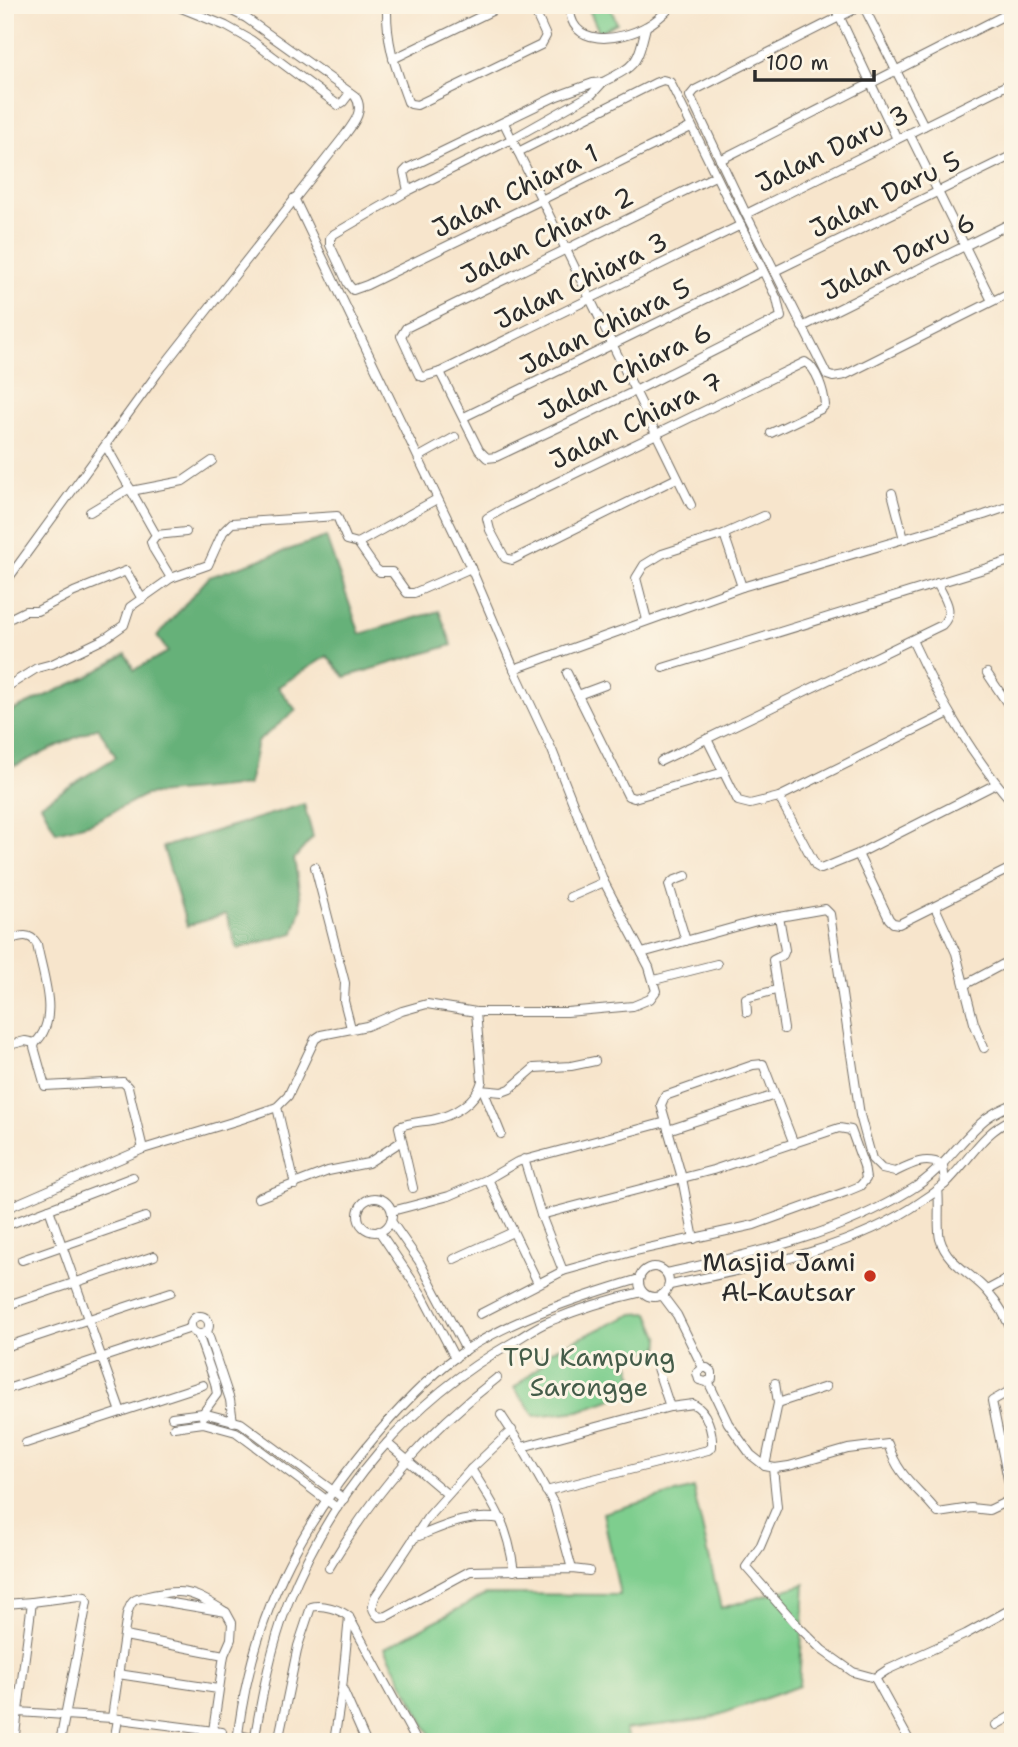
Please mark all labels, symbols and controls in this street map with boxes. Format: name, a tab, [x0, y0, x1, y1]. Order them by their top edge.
scale bar	[755, 38, 874, 82]
text: 100 m	[766, 49, 829, 77]
street label: Jalan Daru 3	[750, 96, 914, 200]
street label: Jalan Chiara 1	[426, 135, 604, 245]
street label: Jalan Daru 5	[804, 142, 966, 246]
street label: Jalan Chiara 2	[455, 178, 639, 292]
street label: Jalan Daru 6	[816, 204, 980, 308]
street label: Jalan Chiara 3	[489, 223, 673, 337]
street label: Jalan Chiara 5	[514, 270, 696, 382]
street label: Jalan Chiara 6	[533, 314, 717, 428]
street label: Jalan Chiara 7	[544, 363, 728, 477]
place label: Masjid Jami Al-Kautsar	[702, 1244, 856, 1309]
marker: Masjid Jami Al-Kautsar	[862, 1268, 878, 1284]
park label: TPU Kampung Sarongge	[503, 1339, 675, 1404]

